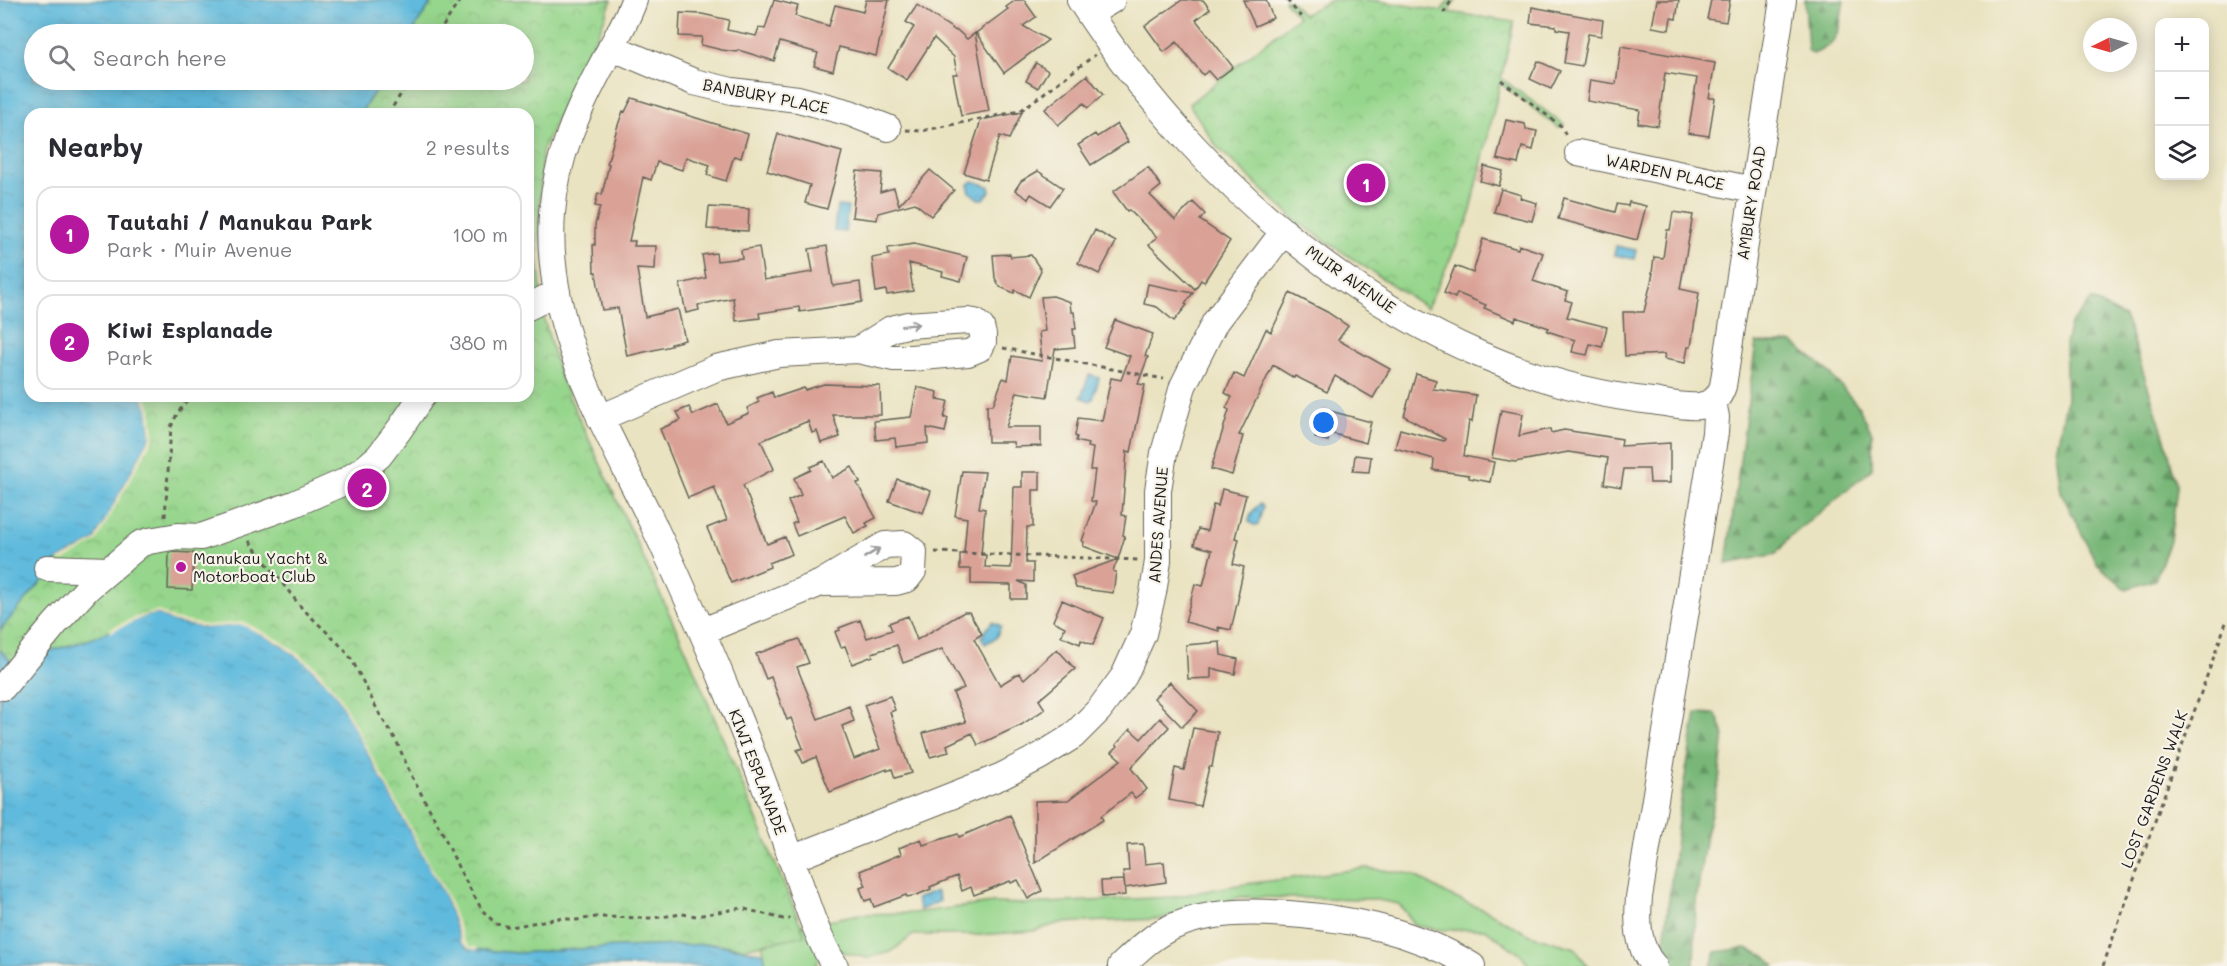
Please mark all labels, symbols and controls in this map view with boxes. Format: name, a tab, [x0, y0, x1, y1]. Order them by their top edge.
north arrow	[2083, 18, 2137, 72]
map controls	[2155, 18, 2209, 180]
button: +	[2155, 18, 2209, 72]
search box	[24, 24, 534, 90]
icon: search	[45, 41, 78, 74]
text: Search here	[93, 43, 227, 72]
button: −	[2155, 72, 2209, 126]
street label: BANBURY PLACE	[701, 73, 831, 118]
button: layers	[2155, 126, 2209, 180]
text: Nearby	[48, 130, 143, 164]
text: 2 results	[426, 134, 510, 160]
street label: AMBURY ROAD	[1731, 144, 1770, 261]
street label: WARDEN PLACE	[1604, 149, 1727, 194]
pin: 1	[1346, 160, 1386, 206]
text: Tautahi / Manukau Park	[107, 207, 373, 236]
text: 1	[65, 221, 74, 247]
text: 100 m	[452, 221, 508, 247]
text: Park · Muir Avenue	[107, 236, 293, 262]
street label: MUIR AVENUE	[1302, 240, 1401, 317]
text: Kiwi Esplanade	[107, 315, 273, 344]
one-way arrow	[900, 320, 919, 331]
text: 2	[64, 329, 75, 355]
text: 380 m	[450, 329, 508, 355]
text: Park	[107, 344, 152, 370]
your location	[1309, 408, 1338, 437]
pin: 2	[348, 466, 386, 510]
street label: ANDES AVENUE	[1143, 466, 1172, 584]
place label: Manukau Yacht & Motorboat Club	[193, 547, 328, 586]
one-way arrow	[863, 547, 880, 559]
marker: Manukau Yacht & Motorboat Club	[174, 560, 188, 574]
street label: KIWI ESPLANADE	[725, 706, 792, 838]
street label: LOST GARDENS WALK	[2115, 707, 2192, 871]

